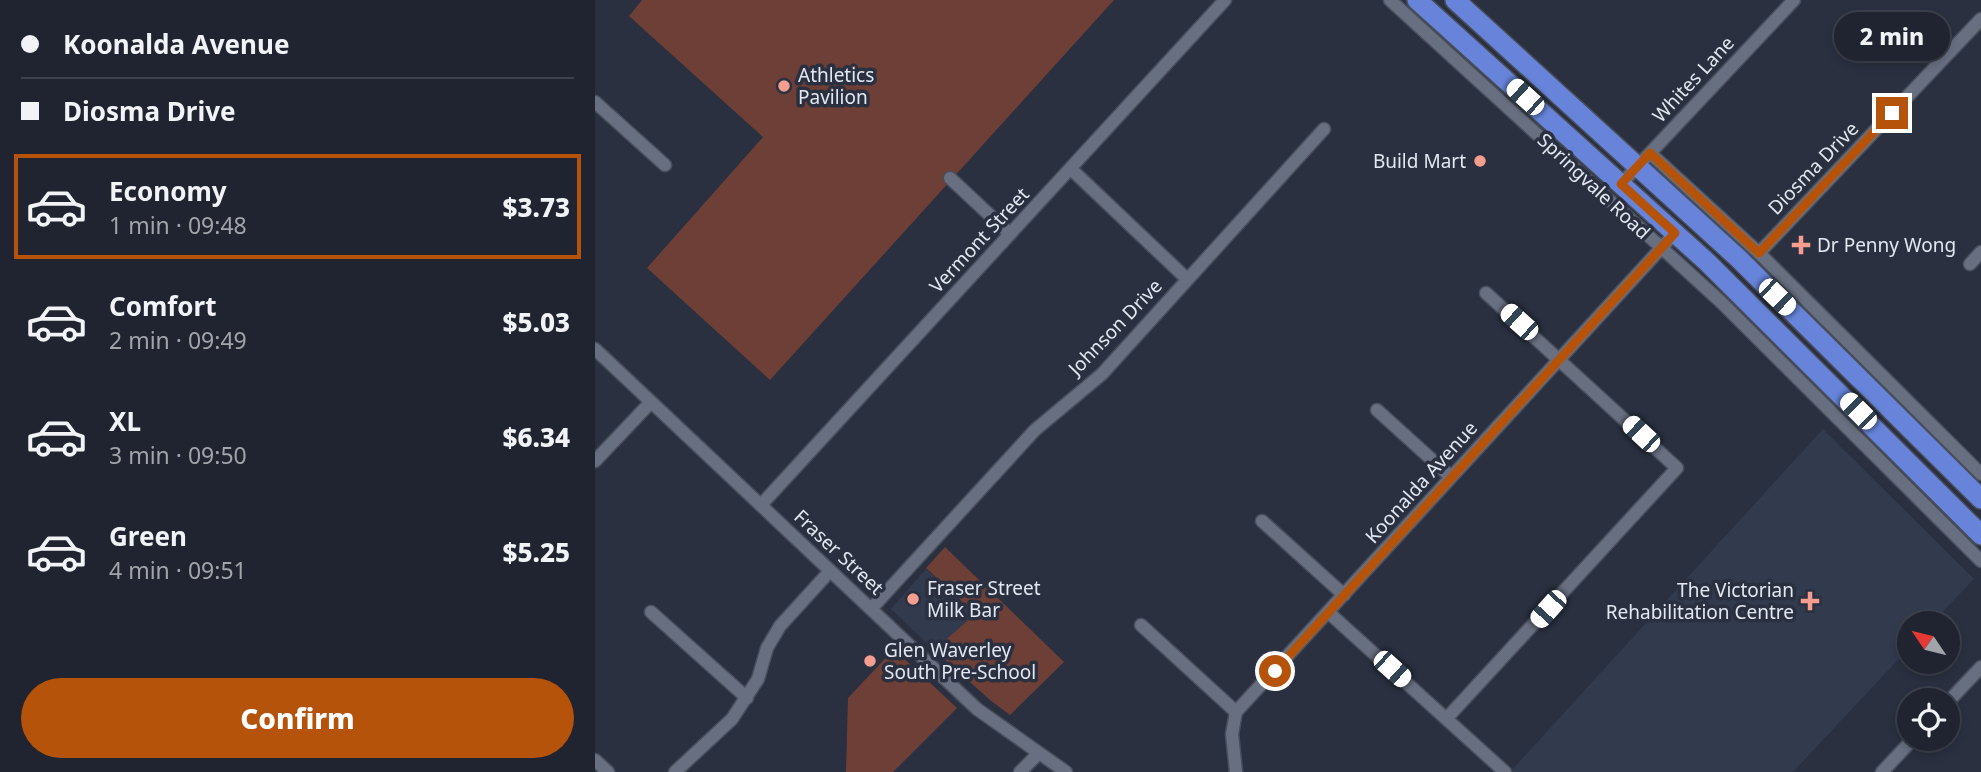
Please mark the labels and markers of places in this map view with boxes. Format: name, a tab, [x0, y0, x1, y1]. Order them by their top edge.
place label: Athletics Pavilion	[798, 62, 874, 110]
marker: Athletics Pavilion	[776, 78, 792, 94]
place label: Build Mart	[1373, 148, 1466, 174]
marker: Build Mart	[1472, 153, 1488, 169]
place label: Dr Penny Wong	[1817, 232, 1956, 258]
marker: Dr Penny Wong	[1791, 235, 1811, 255]
place label: Fraser Street Milk Bar	[927, 575, 1041, 623]
place label: The Victorian Rehabilitation Centre	[1606, 577, 1794, 625]
marker: Fraser Street Milk Bar	[905, 591, 921, 607]
marker: The Victorian Rehabilitation Centre	[1800, 591, 1820, 611]
place label: Glen Waverley South Pre-School	[884, 637, 1036, 685]
marker: Glen Waverley South Pre-School	[862, 653, 878, 669]

